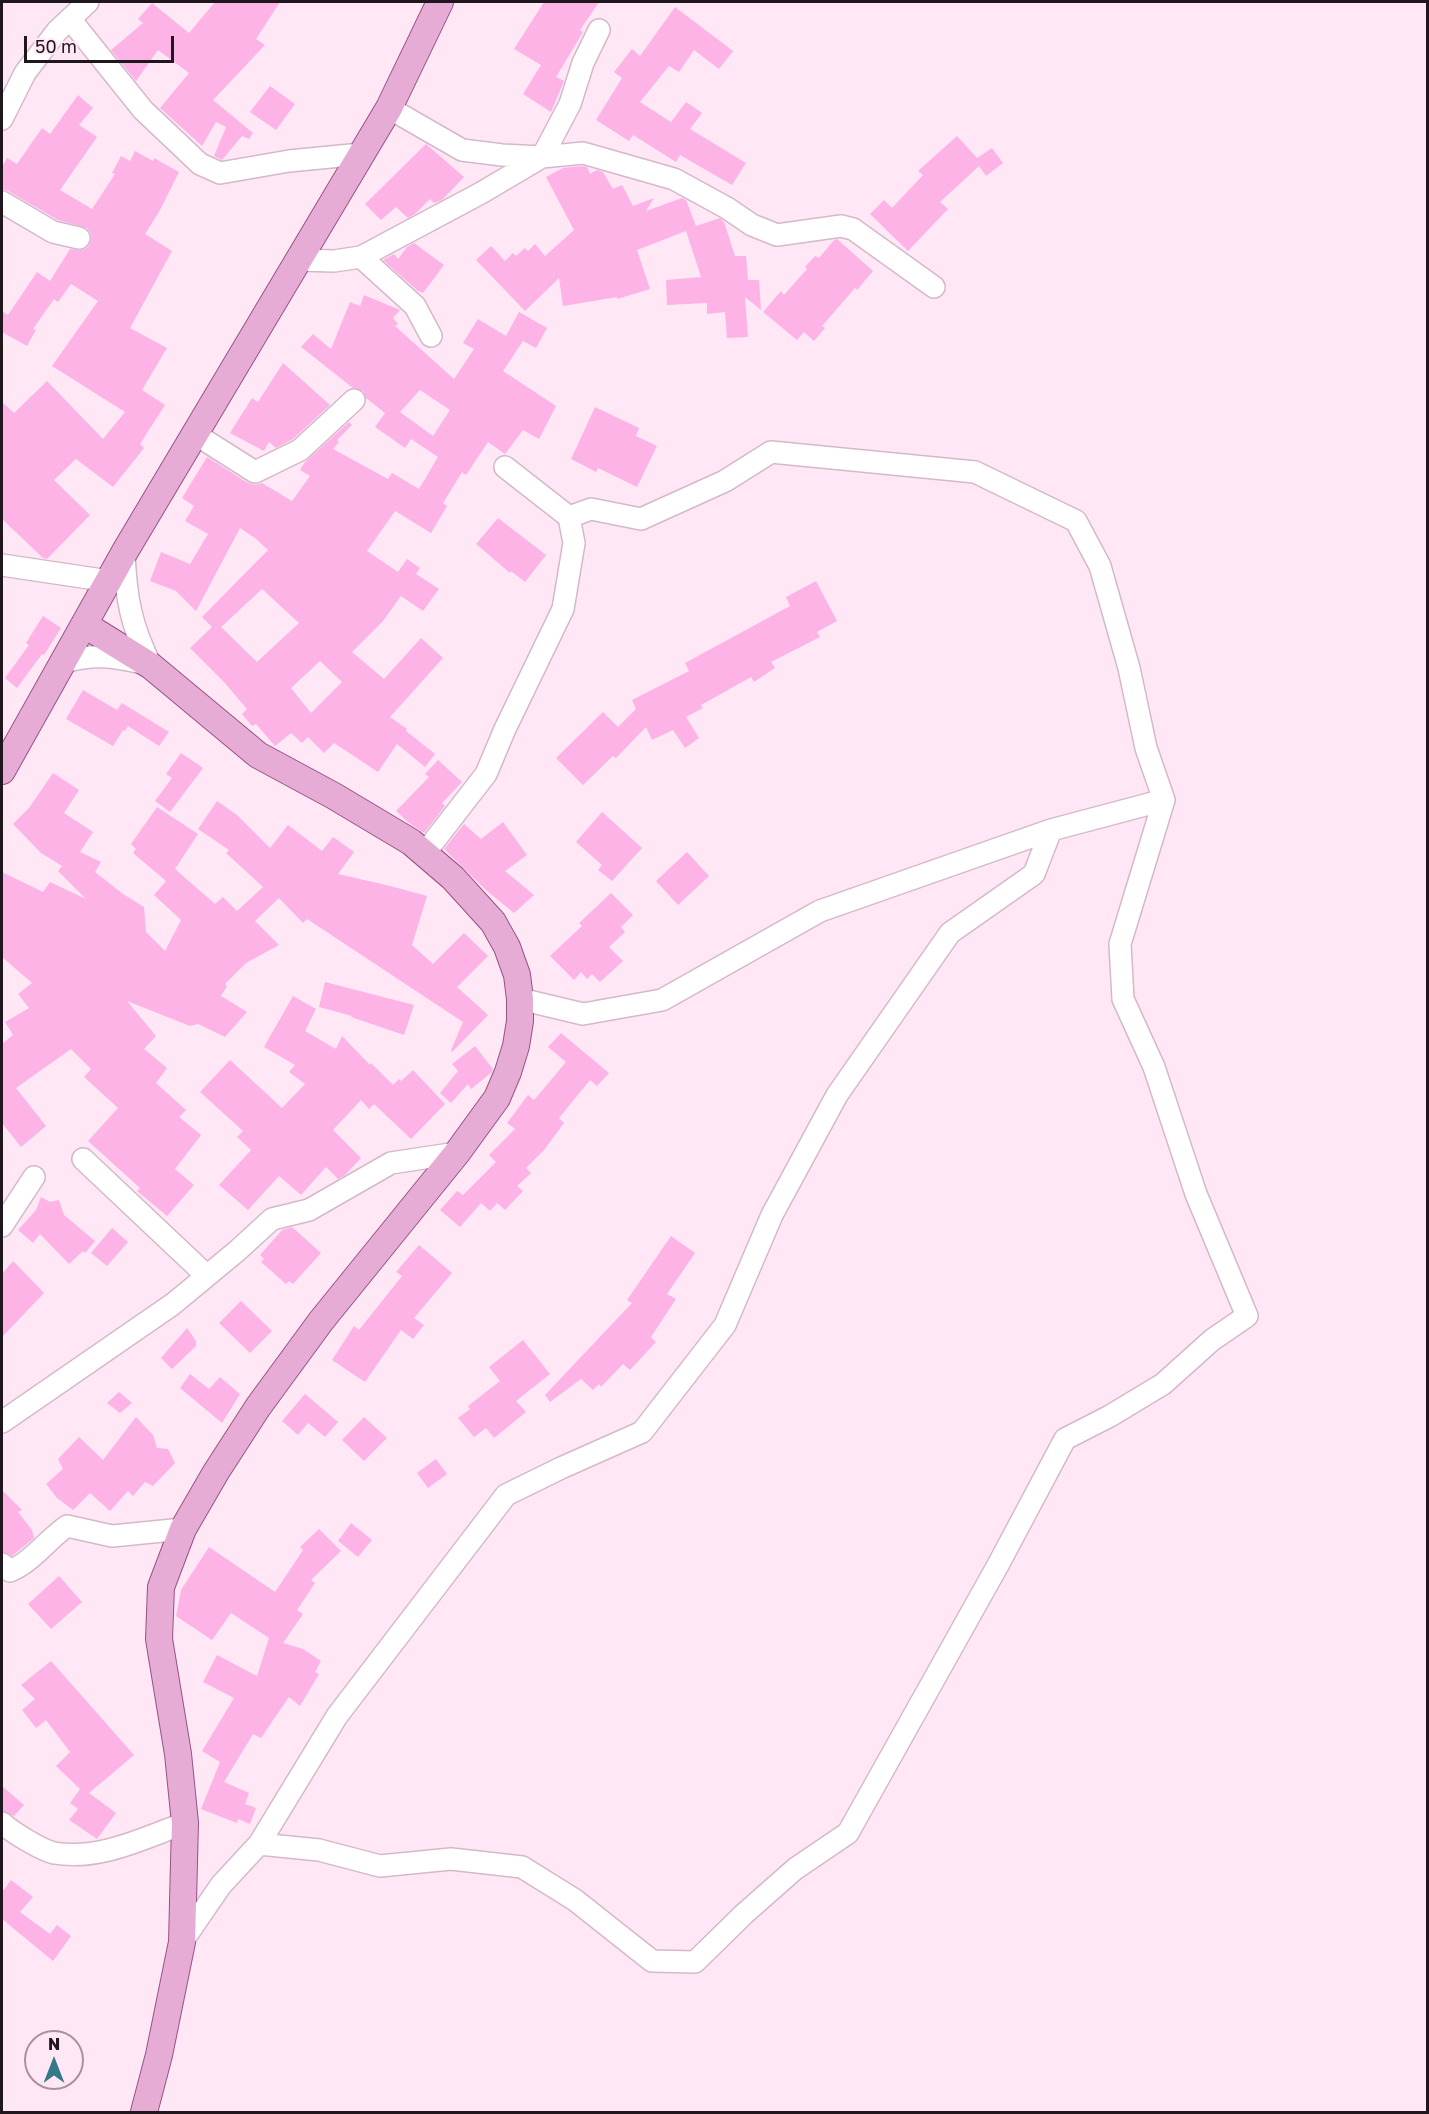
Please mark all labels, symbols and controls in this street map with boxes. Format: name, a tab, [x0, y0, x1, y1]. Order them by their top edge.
scale bar	[27, 24, 177, 62]
text: 50 m	[35, 35, 77, 57]
north arrow	[24, 2030, 84, 2090]
text: N	[48, 2034, 60, 2054]

